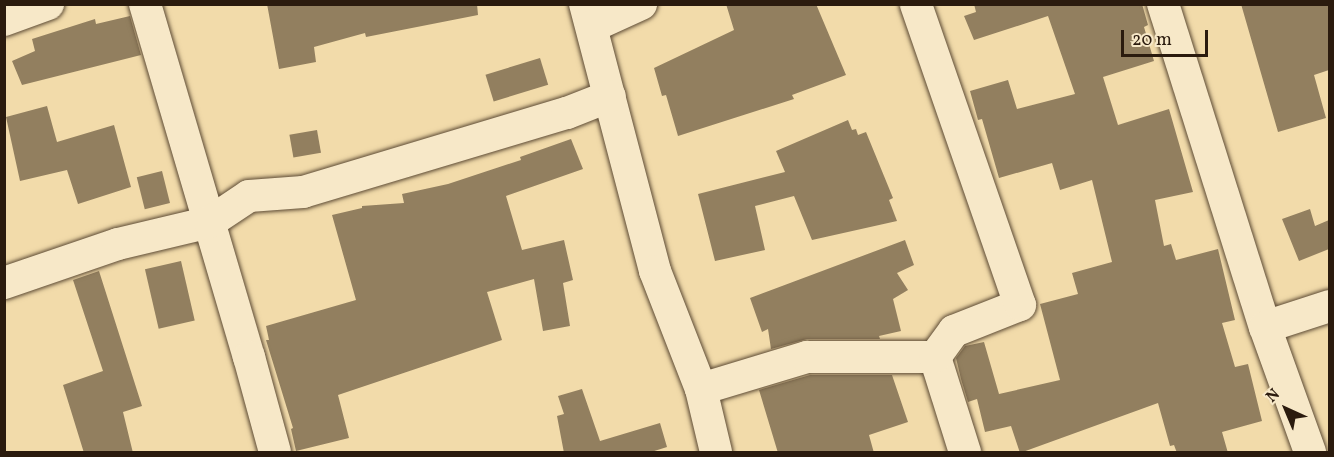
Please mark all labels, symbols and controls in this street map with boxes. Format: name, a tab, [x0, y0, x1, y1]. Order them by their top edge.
scale bar	[1124, 18, 1211, 56]
text: 20 m	[1132, 28, 1172, 53]
north arrow	[1256, 379, 1316, 439]
text: N	[1262, 384, 1285, 408]

